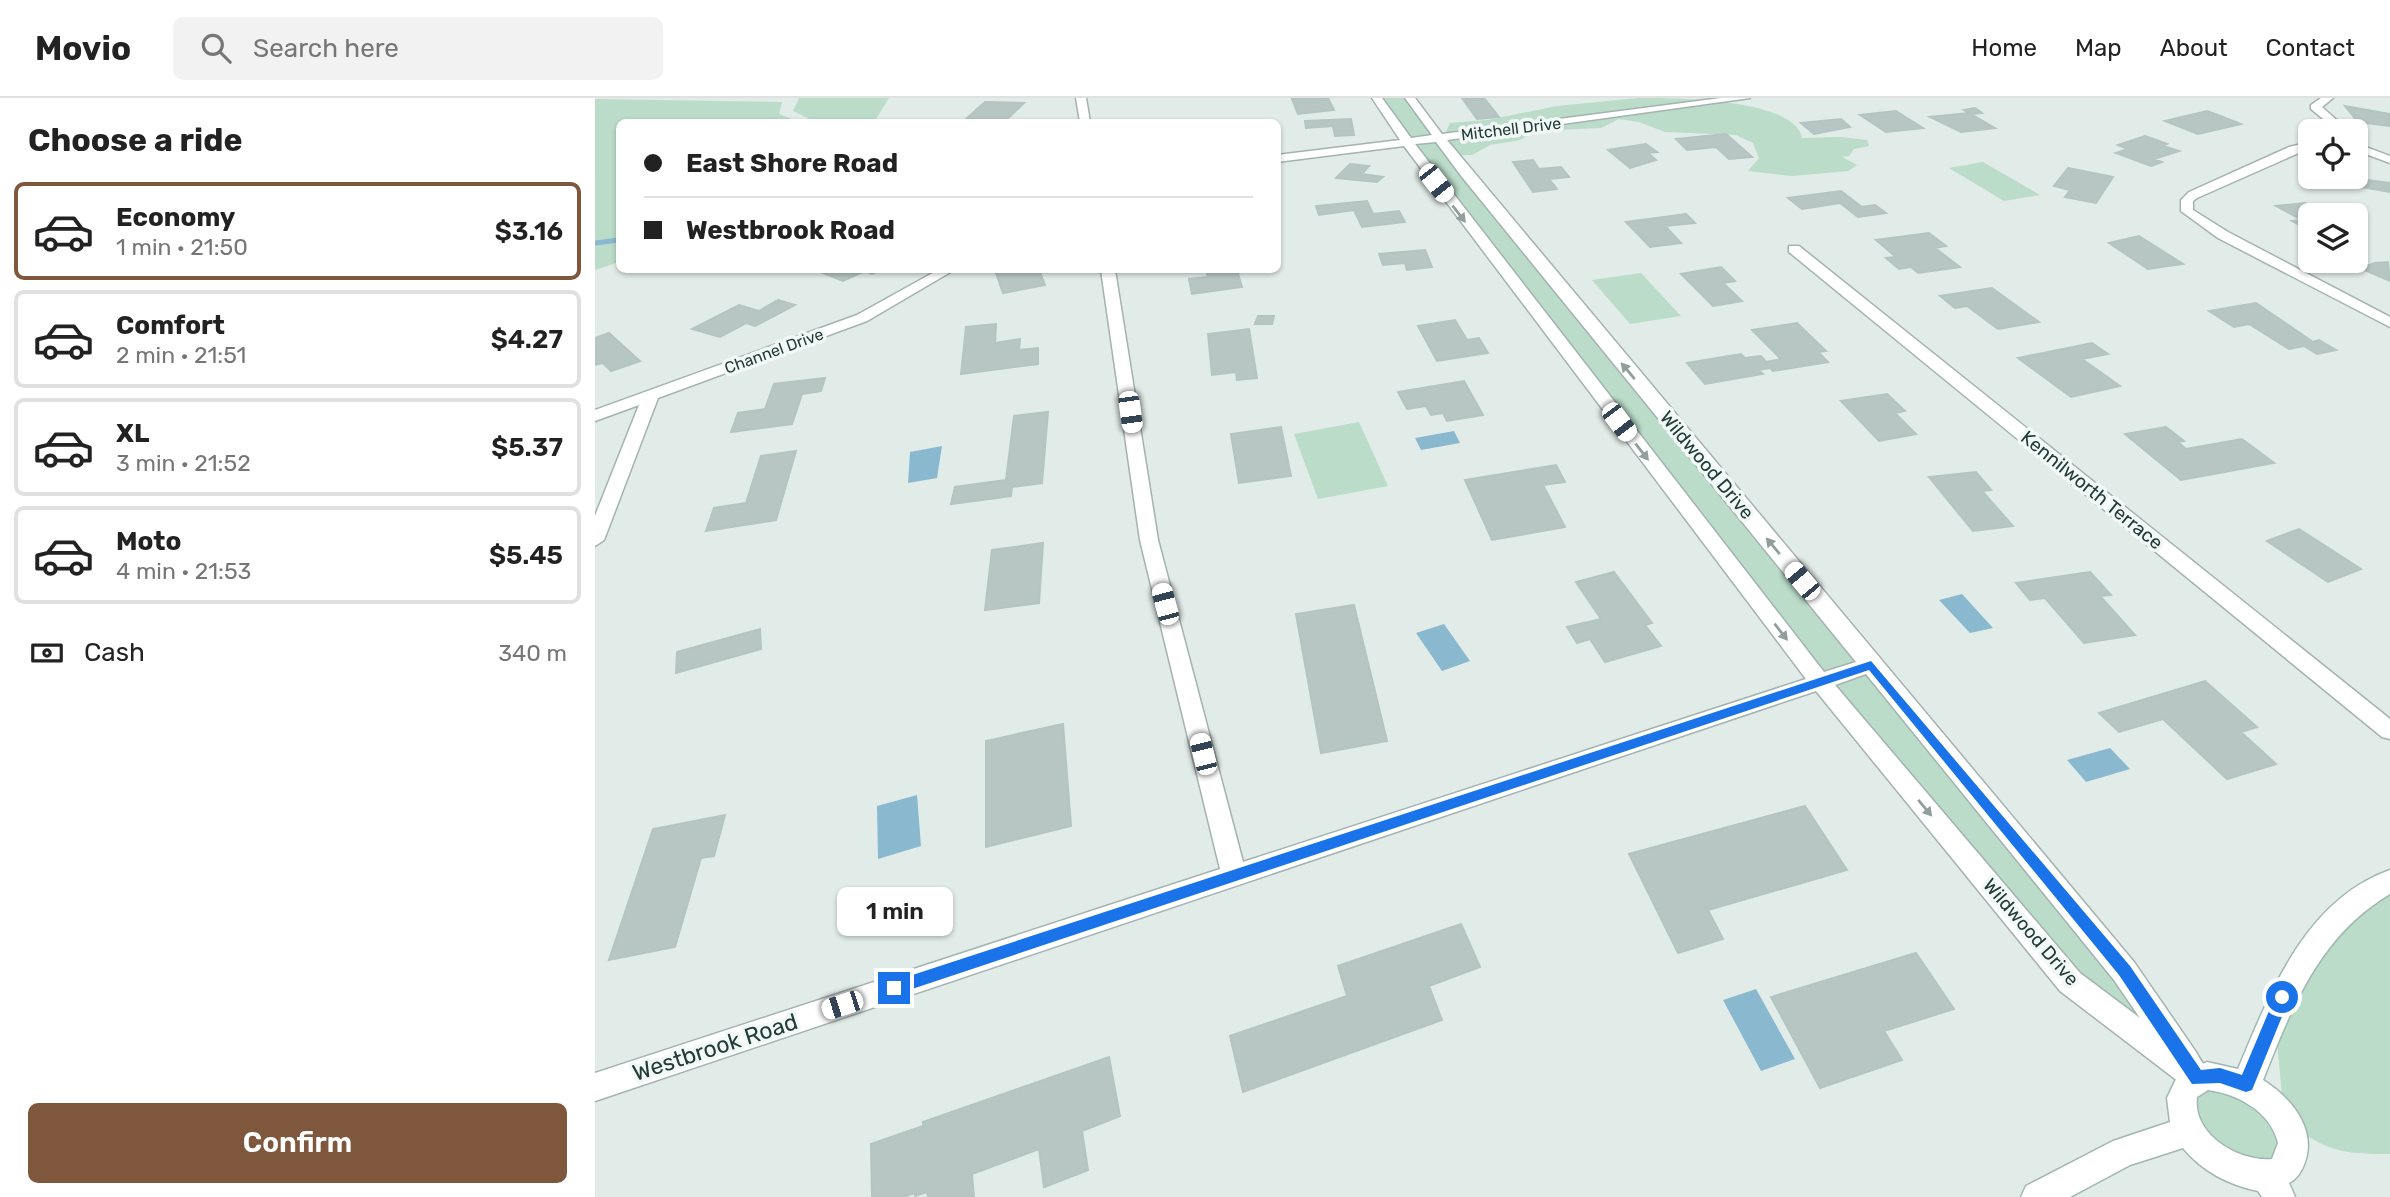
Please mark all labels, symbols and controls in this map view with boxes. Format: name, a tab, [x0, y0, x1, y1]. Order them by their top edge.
search box	[173, 17, 663, 80]
text: Movio	[35, 29, 131, 68]
icon: search	[197, 29, 235, 67]
text: Search here	[253, 33, 399, 64]
text: Home	[1971, 34, 2037, 62]
text: Map	[2075, 34, 2122, 62]
text: About	[2160, 34, 2228, 62]
text: Contact	[2266, 34, 2355, 62]
street label: Mitchell Drive	[1460, 113, 1562, 145]
map controls	[2298, 119, 2368, 273]
button: locate	[2298, 119, 2368, 189]
text: Choose a ride	[28, 121, 242, 159]
text: East Shore Road	[686, 148, 898, 179]
car	[1415, 160, 1458, 206]
icon: car	[32, 200, 95, 263]
text: Economy	[116, 202, 235, 233]
button: layers	[2298, 203, 2368, 273]
one-way arrow	[1451, 204, 1466, 222]
text: Westbrook Road	[686, 215, 895, 246]
text: $3.16	[495, 216, 563, 247]
text: 1 min · 21:50	[116, 233, 248, 261]
icon: car	[32, 308, 95, 371]
text: Comfort	[116, 310, 225, 341]
text: $4.27	[491, 324, 563, 355]
street label: Channel Drive	[722, 324, 826, 378]
text: 2 min · 21:51	[116, 341, 246, 369]
one-way arrow	[1621, 362, 1636, 379]
car	[1117, 390, 1144, 434]
car	[1598, 399, 1641, 445]
street label: Wildwood Drive	[1655, 406, 1759, 524]
icon: car	[32, 416, 95, 479]
text: XL	[116, 418, 149, 449]
street label: Kennilworth Terrace	[2016, 426, 2168, 554]
text: $5.37	[491, 432, 563, 463]
one-way arrow	[1635, 443, 1649, 461]
text: 3 min · 21:52	[116, 449, 251, 477]
icon: car	[32, 524, 95, 587]
text: Moto	[116, 526, 181, 557]
one-way arrow	[1766, 538, 1781, 555]
text: $5.45	[489, 540, 563, 571]
text: 4 min · 21:53	[116, 557, 251, 585]
car	[1781, 558, 1824, 604]
car	[1150, 581, 1181, 627]
one-way arrow	[1774, 623, 1789, 641]
icon: cash	[28, 634, 66, 672]
text: Cash	[84, 637, 145, 668]
text: 340 m	[498, 639, 567, 667]
car	[1188, 731, 1219, 777]
one-way arrow	[1917, 800, 1932, 817]
street label: Wildwood Drive	[1978, 874, 2084, 990]
callout: 1 min	[836, 886, 952, 936]
text: 1 min	[866, 897, 924, 925]
route end	[878, 972, 910, 1004]
route start	[2266, 981, 2298, 1013]
car	[819, 989, 866, 1021]
street label: Westbrook Road	[629, 1007, 801, 1087]
button: Confirm	[28, 1103, 567, 1183]

